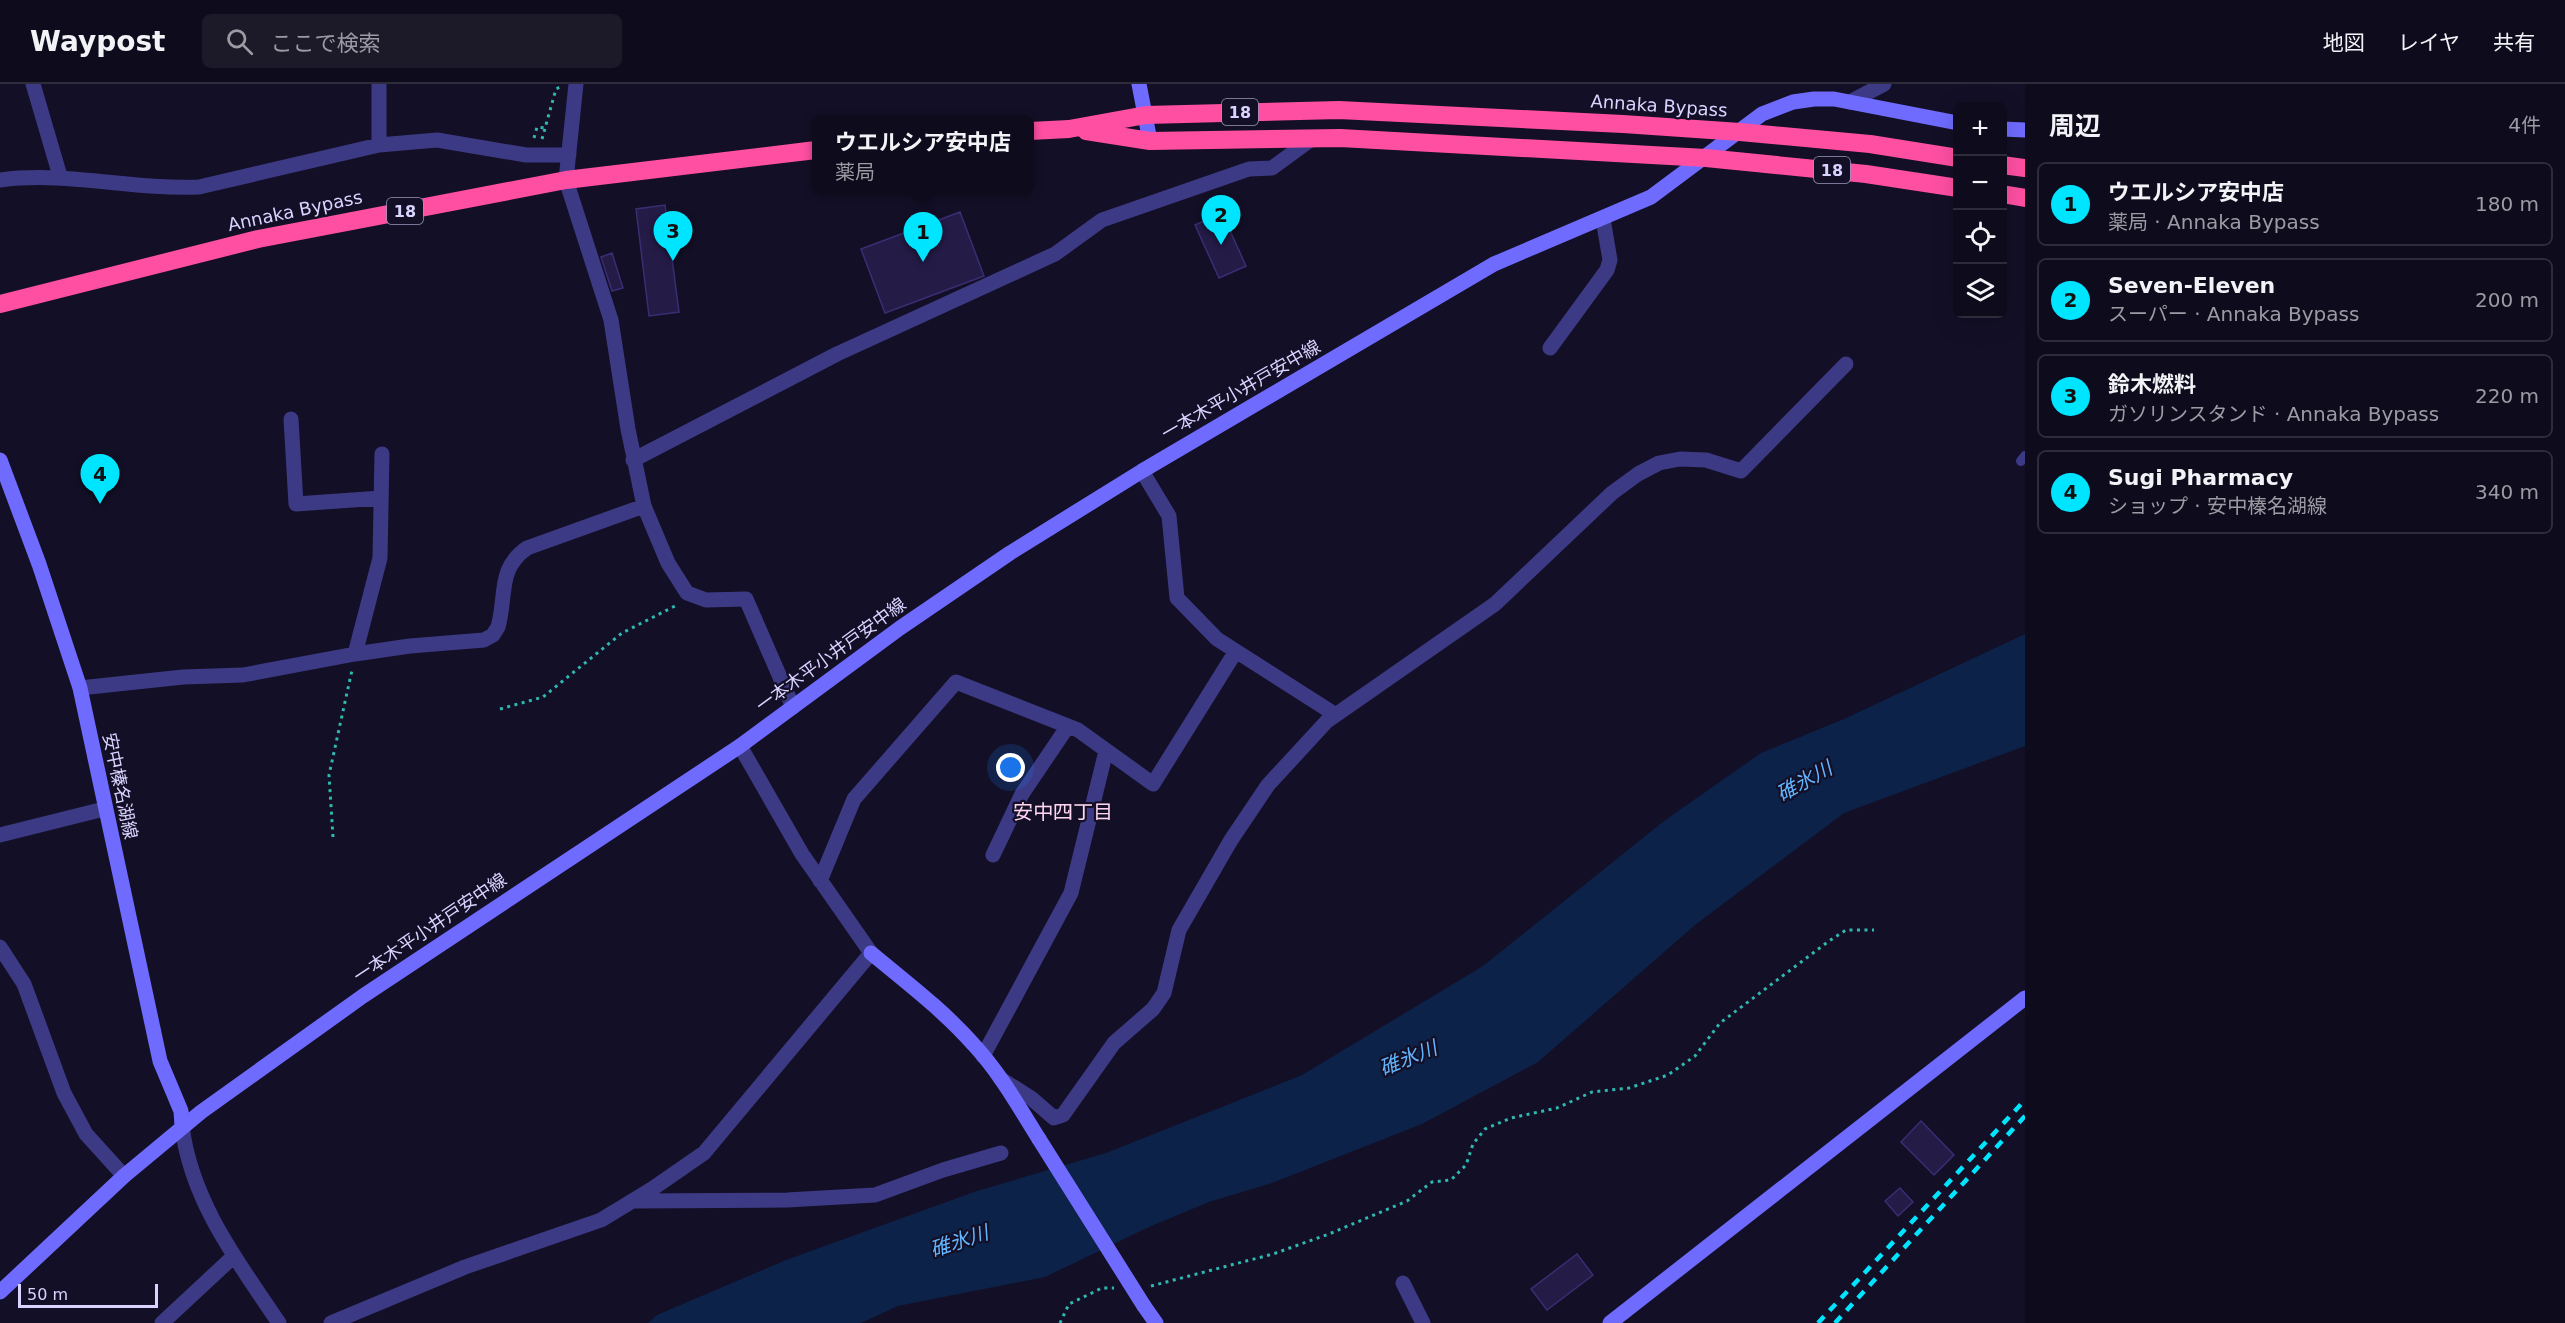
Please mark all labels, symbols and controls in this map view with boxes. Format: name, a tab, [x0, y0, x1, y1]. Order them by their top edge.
search box	[202, 14, 622, 68]
text: Waypost	[30, 25, 166, 58]
icon: search	[223, 25, 256, 58]
text: ここで検索	[271, 31, 381, 56]
text: 地図	[2323, 31, 2365, 55]
text: レイヤ	[2398, 31, 2460, 55]
text: 共有	[2493, 31, 2535, 55]
street label: Annaka Bypass	[1590, 90, 1728, 121]
road number: 18	[1222, 99, 1258, 125]
map controls	[1953, 102, 2007, 318]
button: +	[1953, 102, 2007, 156]
text: 周辺	[2049, 111, 2101, 141]
text: 4件	[2508, 113, 2541, 137]
popup	[812, 115, 1034, 193]
text: ウエルシア安中店	[835, 130, 1011, 155]
button: −	[1953, 156, 2007, 210]
road number: 18	[1814, 157, 1850, 183]
text: 薬局	[835, 160, 875, 184]
text: ウエルシア安中店	[2108, 180, 2284, 205]
street label: Annaka Bypass	[226, 186, 364, 235]
text: 1	[2064, 192, 2077, 216]
text: 180 m	[2475, 192, 2539, 216]
pin: 2	[1202, 196, 1240, 245]
road number: 18	[387, 198, 423, 224]
button: locate	[1953, 210, 2007, 264]
text: 薬局 · Annaka Bypass	[2108, 210, 2320, 234]
pin: 3	[654, 212, 692, 261]
pin: 1	[904, 212, 942, 262]
button: layers	[1953, 264, 2007, 318]
text: Seven-Eleven	[2108, 273, 2275, 298]
text: 2	[2064, 288, 2077, 312]
text: 200 m	[2475, 288, 2539, 312]
text: スーパー · Annaka Bypass	[2108, 302, 2359, 326]
street label: 一本木平小井戸安中線	[1158, 335, 1324, 444]
text: 鈴木燃料	[2108, 372, 2196, 397]
text: 3	[2064, 384, 2077, 408]
text: 220 m	[2475, 384, 2539, 408]
text: ガソリンスタンド · Annaka Bypass	[2108, 402, 2439, 426]
pin: 4	[80, 454, 120, 504]
text: Sugi Pharmacy	[2108, 465, 2293, 490]
text: 4	[2064, 480, 2077, 504]
text: 340 m	[2475, 480, 2539, 504]
text: ショップ · 安中榛名湖線	[2108, 494, 2327, 518]
street label: 一本木平小井戸安中線	[752, 593, 910, 716]
street label: 安中榛名湖線	[99, 731, 142, 841]
your location	[996, 753, 1025, 782]
water label: 碓氷川	[1772, 755, 1838, 806]
district label: 安中四丁目	[1013, 800, 1113, 824]
street label: 一本木平小井戸安中線	[349, 869, 510, 987]
water label: 碓氷川	[1376, 1035, 1442, 1080]
water label: 碓氷川	[927, 1220, 993, 1262]
scale bar	[18, 1281, 158, 1308]
text: 50 m	[27, 1285, 68, 1304]

